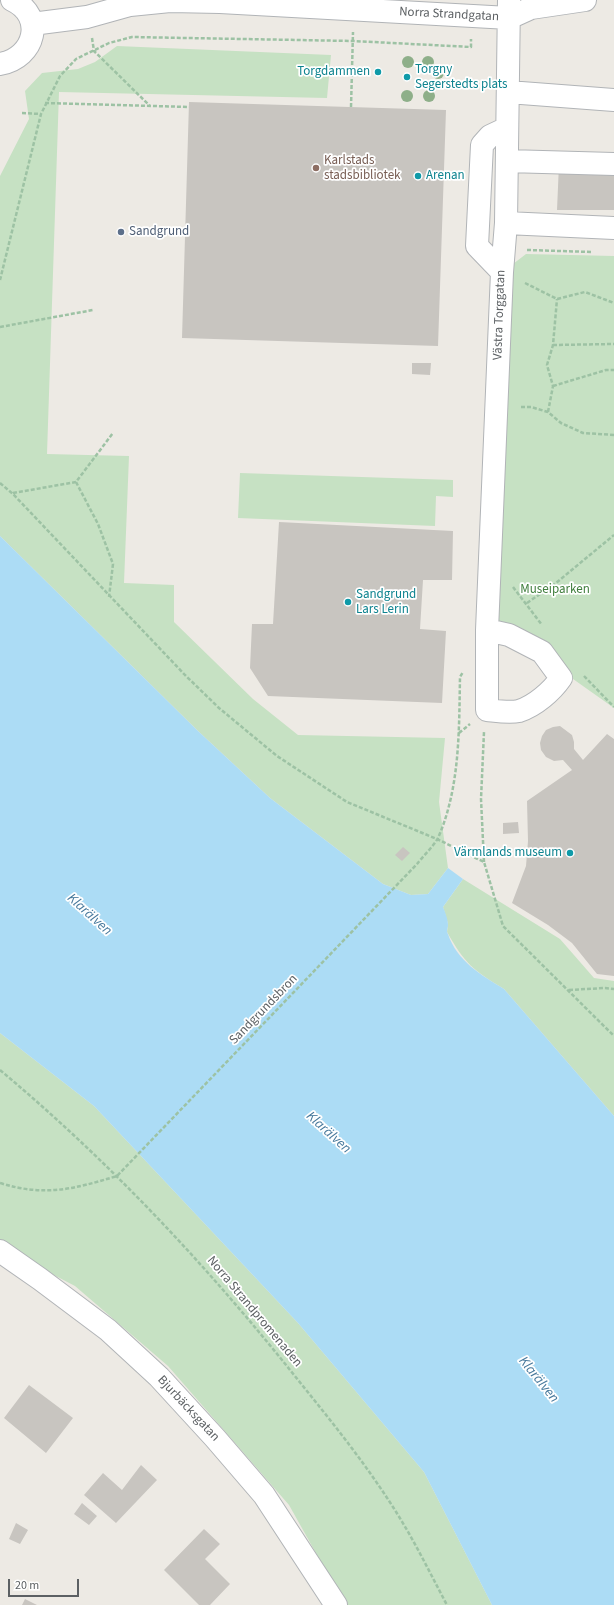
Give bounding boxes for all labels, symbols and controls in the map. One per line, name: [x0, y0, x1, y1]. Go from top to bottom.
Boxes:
street label: Norra Strandgatan: [399, 5, 499, 25]
place label: Torgny Segerstedts plats: [415, 62, 508, 93]
place label: Torgdammen: [297, 64, 370, 80]
marker: Torgdammen: [373, 67, 383, 77]
marker: Torgny Segerstedts plats: [402, 72, 412, 82]
place label: Karlstads stadsbibliotek: [324, 153, 401, 184]
marker: Karlstads stadsbibliotek: [311, 163, 321, 173]
place label: Arenan: [426, 168, 465, 184]
marker: Arenan: [413, 171, 423, 181]
place label: Sandgrund: [129, 224, 189, 240]
marker: Sandgrund: [116, 227, 126, 237]
street label: Västra Torggatan: [491, 270, 509, 360]
park label: Museiparken: [520, 582, 590, 598]
place label: Sandgrund Lars Lerin: [356, 587, 416, 618]
marker: Sandgrund Lars Lerin: [343, 597, 353, 607]
place label: Värmlands museum: [454, 845, 562, 861]
marker: Värmlands museum: [565, 848, 575, 858]
water label: Klarälven: [63, 890, 115, 940]
street label: Sandgrundsbron: [227, 972, 301, 1048]
water label: Klarälven: [302, 1108, 354, 1158]
street label: Norra Strandpromenaden: [203, 1253, 305, 1371]
water label: Klarälven: [514, 1353, 562, 1407]
street label: Bjurbäcksgatan: [154, 1373, 222, 1445]
scale bar: [10, 1571, 81, 1597]
text: 20 m: [15, 1577, 39, 1594]

